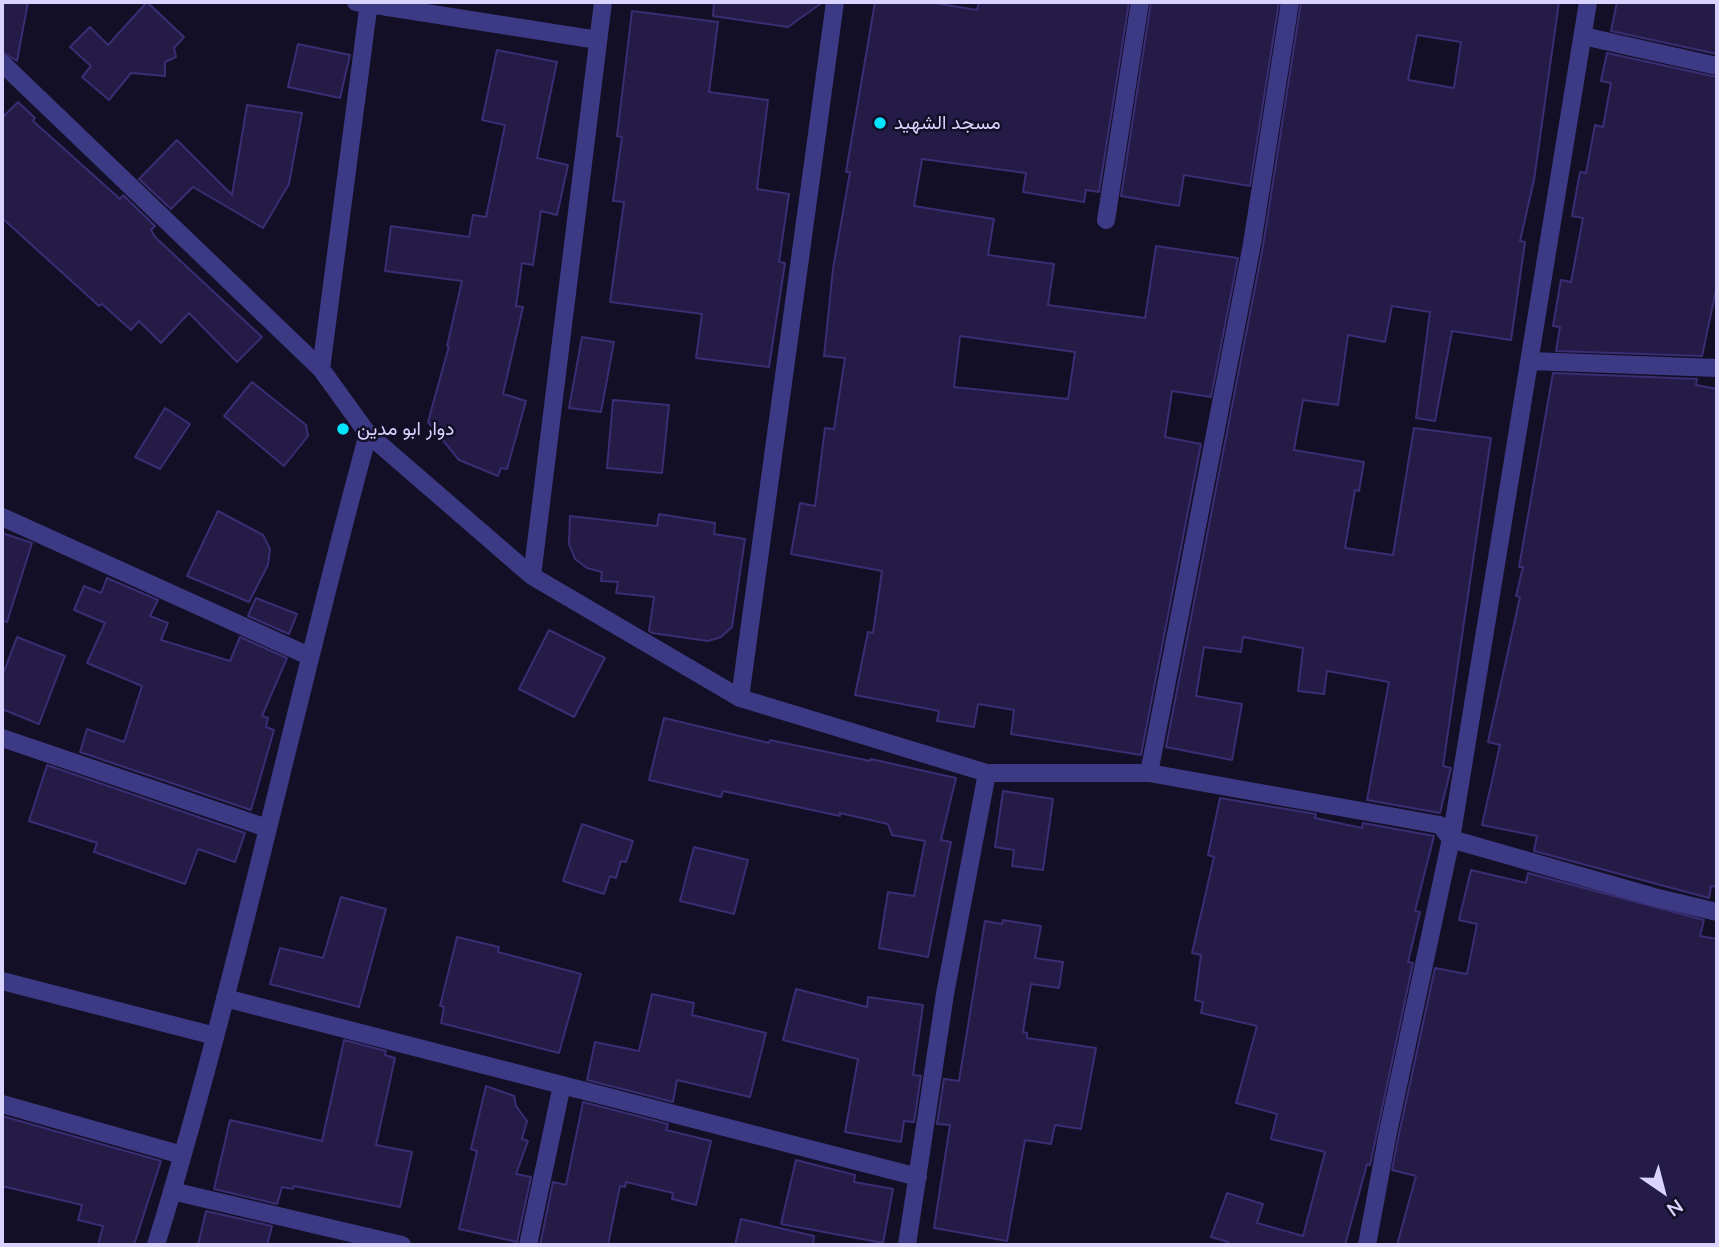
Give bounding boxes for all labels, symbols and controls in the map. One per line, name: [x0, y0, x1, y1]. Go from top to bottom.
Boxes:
place label: مسجد الشهيد: [894, 112, 1001, 134]
marker: مسجد الشهيد: [872, 115, 888, 131]
place label: دوار ابو مدين: [357, 418, 454, 440]
marker: دوار ابو مدين: [335, 421, 351, 437]
north arrow: [1628, 1156, 1698, 1226]
text: N: [1662, 1194, 1688, 1222]

